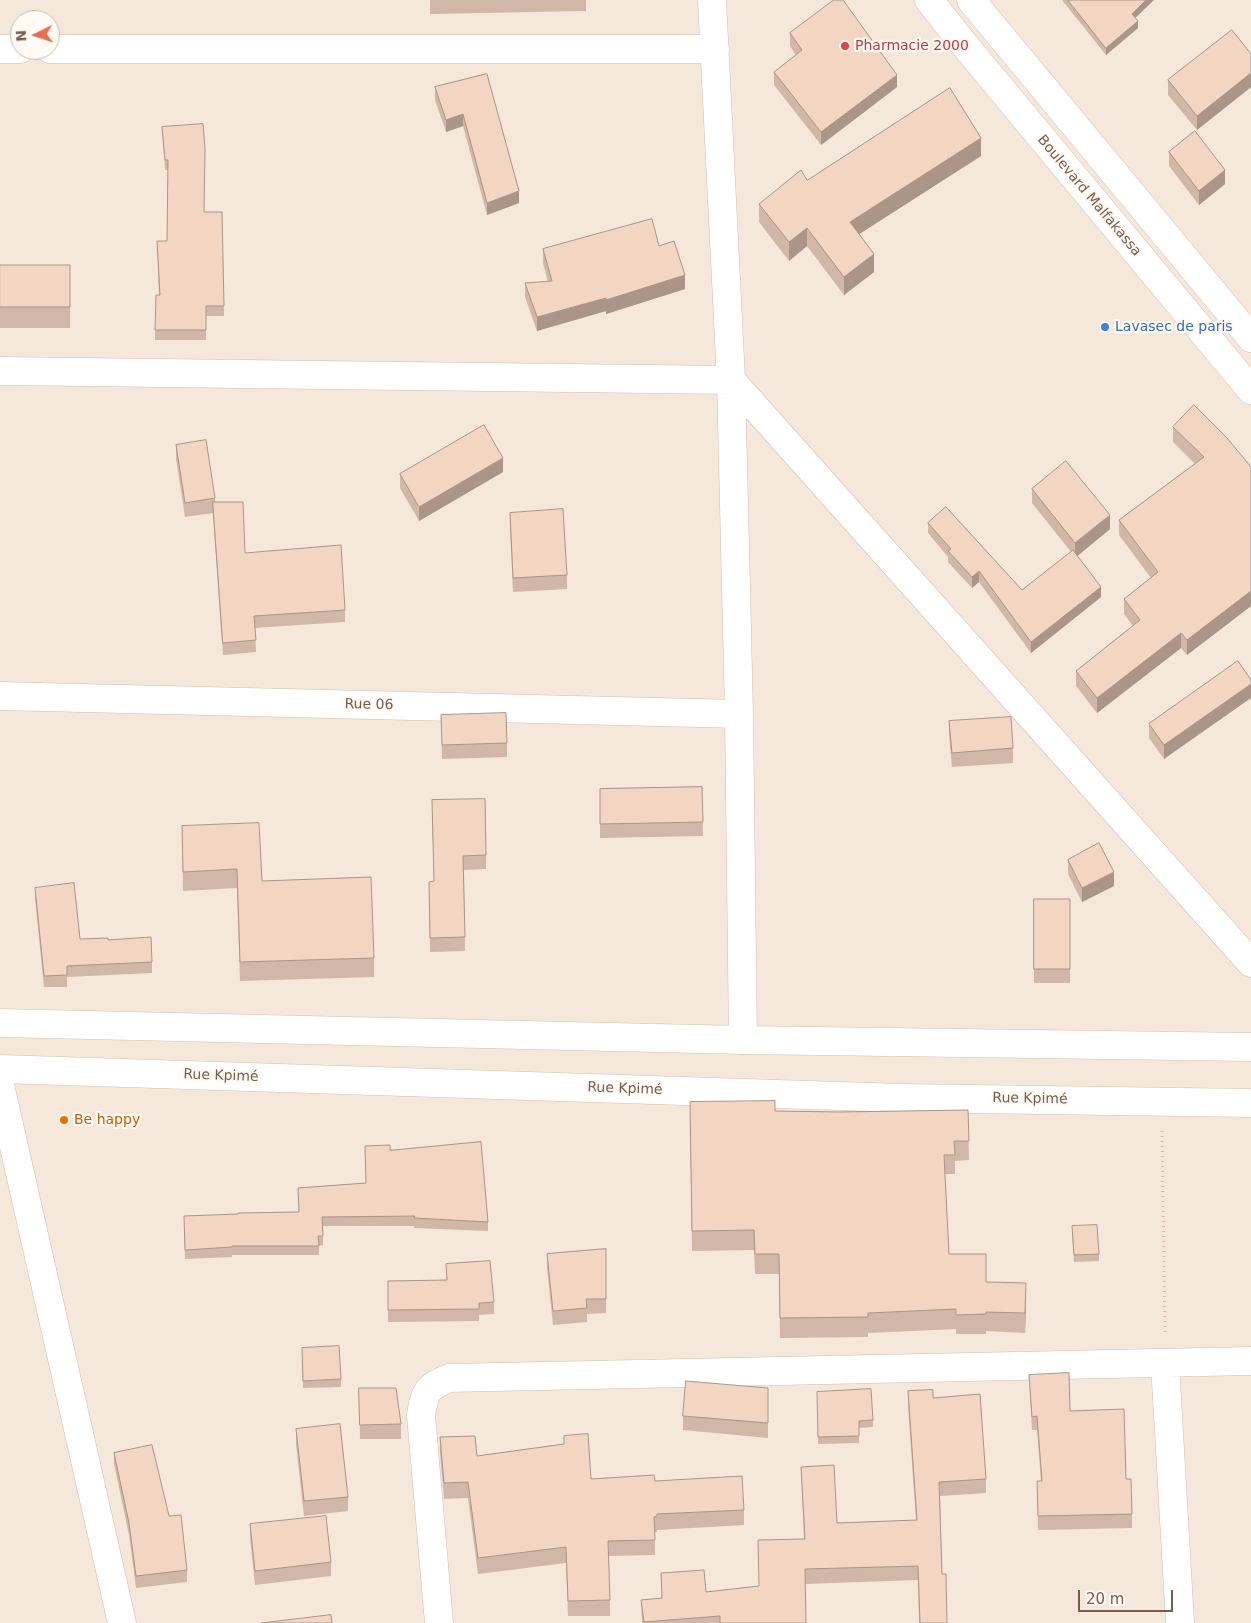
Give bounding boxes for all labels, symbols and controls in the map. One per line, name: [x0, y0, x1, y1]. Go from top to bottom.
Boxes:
north arrow: [10, 10, 60, 60]
text: N: [13, 30, 29, 42]
place label: Pharmacie 2000: [855, 38, 969, 54]
marker: Pharmacie 2000: [839, 40, 851, 52]
street label: Boulevard Malfakassa: [1033, 132, 1145, 260]
place label: Lavasec de paris: [1115, 319, 1233, 335]
marker: Lavasec de paris: [1099, 321, 1111, 333]
street label: Rue 06: [344, 696, 394, 714]
street label: Rue Kpimé: [183, 1066, 259, 1086]
street label: Rue Kpimé: [587, 1079, 663, 1099]
street label: Rue Kpimé: [992, 1090, 1068, 1108]
place label: Be happy: [74, 1112, 140, 1128]
marker: Be happy: [58, 1114, 70, 1126]
scale bar: [1081, 1580, 1176, 1612]
text: 20 m: [1086, 1590, 1124, 1608]

